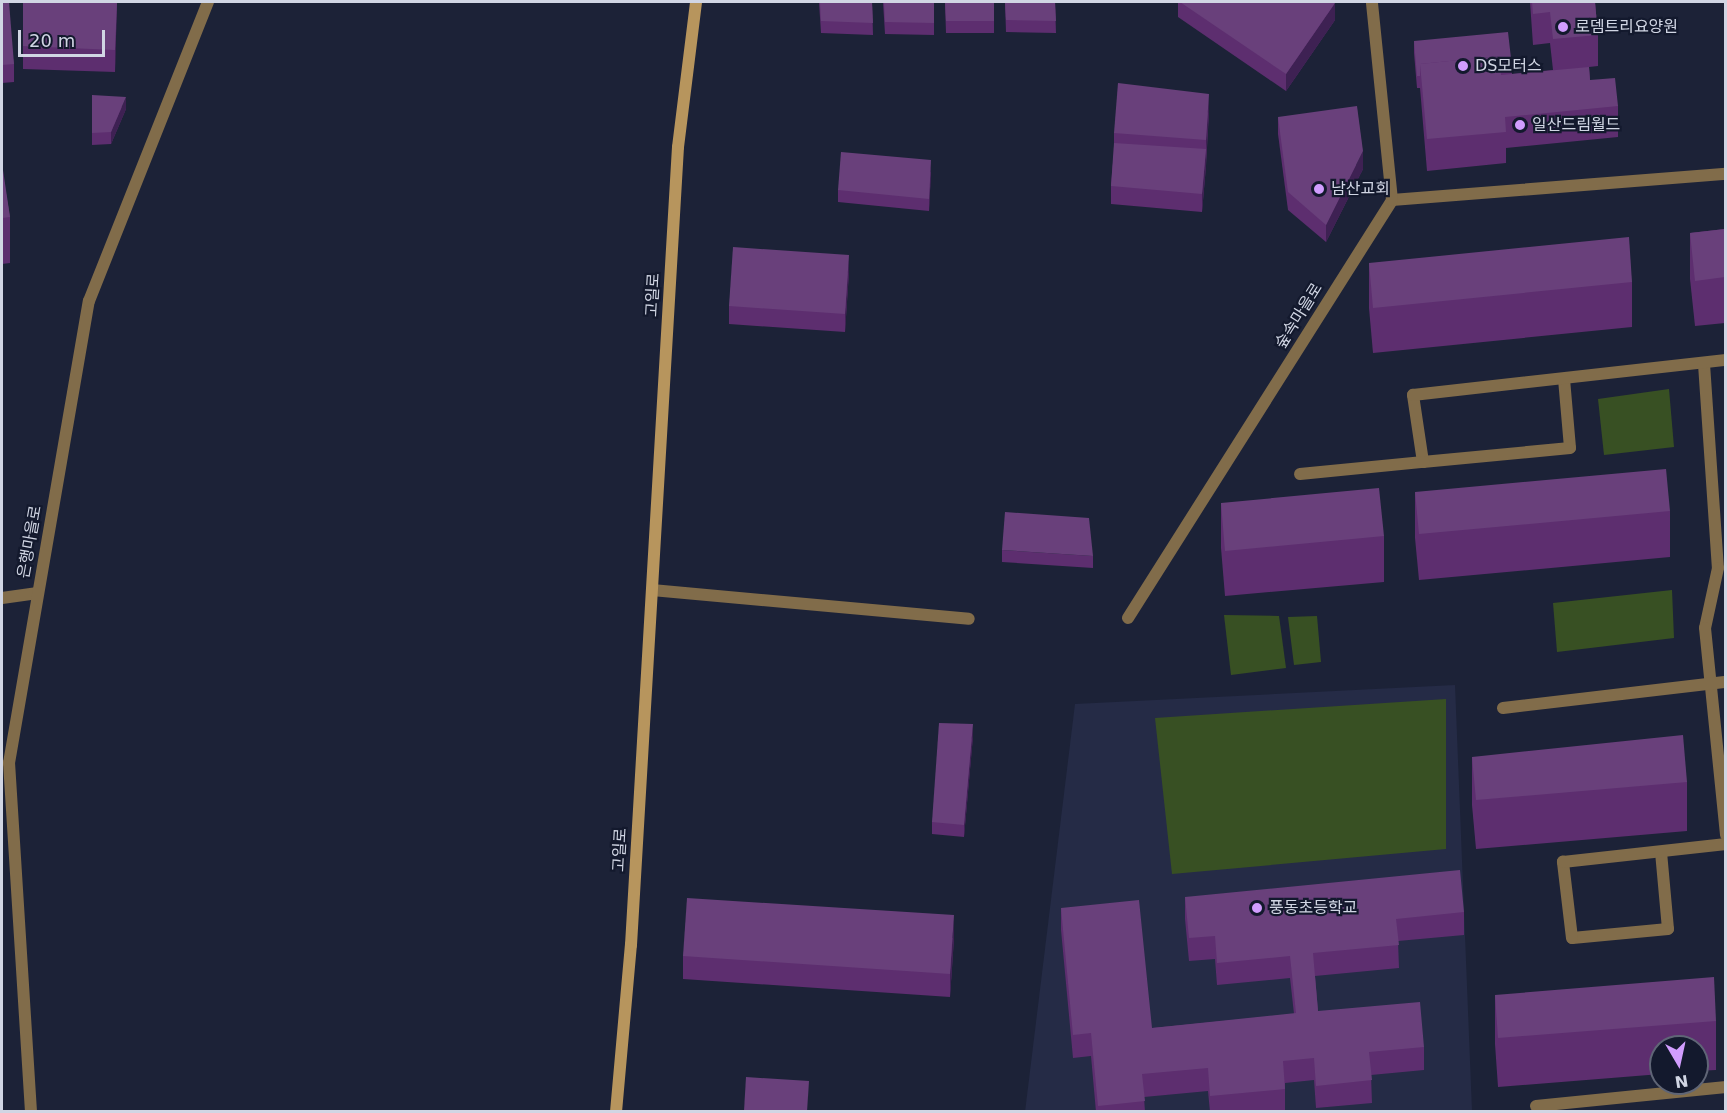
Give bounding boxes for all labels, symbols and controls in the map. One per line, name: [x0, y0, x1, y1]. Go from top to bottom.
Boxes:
place label: 로뎀트리요양원: [1575, 17, 1678, 37]
scale bar: [21, 18, 108, 56]
marker: 로뎀트리요양원: [1556, 20, 1570, 34]
text: 20 m: [29, 30, 75, 51]
place label: DS모터스: [1475, 56, 1542, 76]
marker: DS모터스: [1456, 59, 1470, 73]
place label: 일산드림월드: [1532, 115, 1620, 135]
marker: 일산드림월드: [1513, 118, 1527, 132]
place label: 남산교회: [1331, 179, 1390, 199]
marker: 남산교회: [1312, 182, 1326, 196]
street label: 고일로: [642, 272, 664, 318]
street label: 숲속마을로: [1271, 280, 1327, 352]
street label: 은행마을로: [14, 504, 46, 580]
street label: 고일로: [609, 827, 631, 873]
place label: 풍동초등학교: [1269, 898, 1357, 918]
marker: 풍동초등학교: [1250, 901, 1264, 915]
north arrow: [1649, 1035, 1709, 1095]
text: N: [1673, 1071, 1690, 1092]

